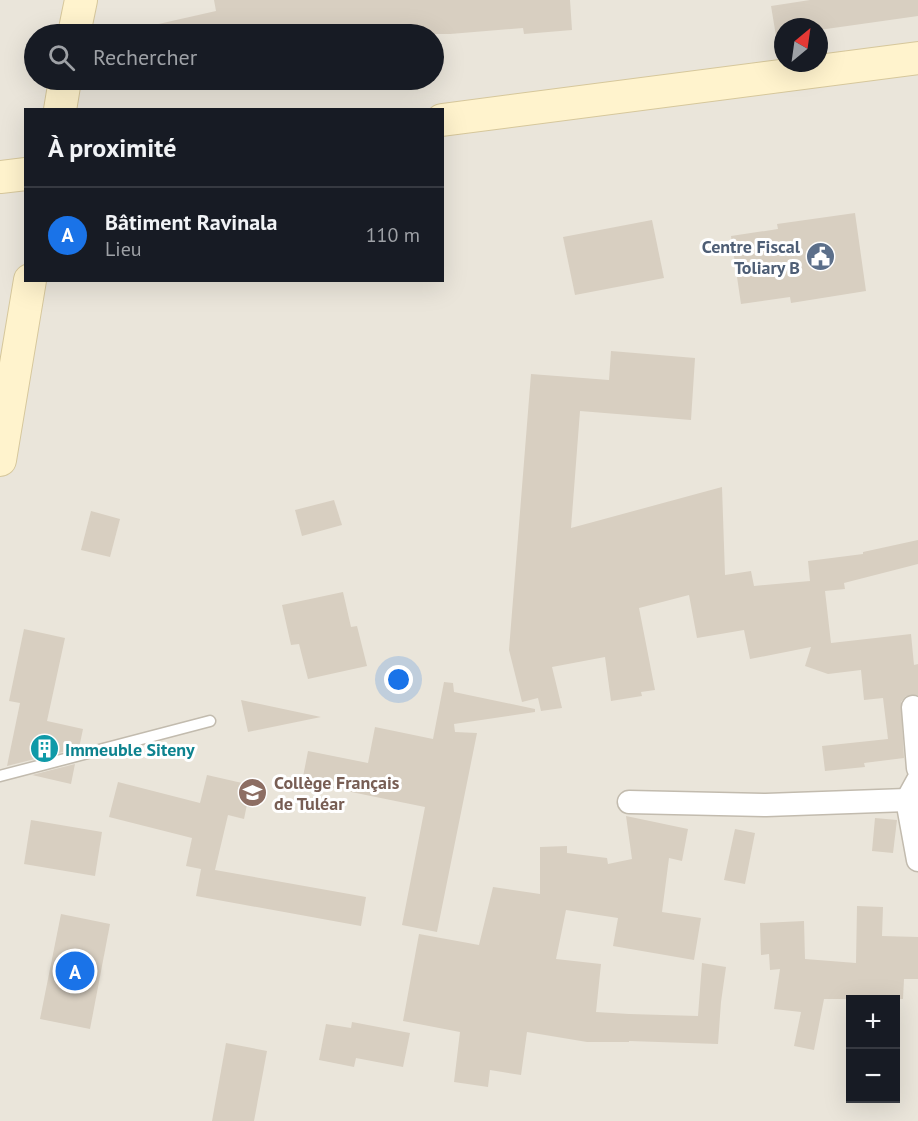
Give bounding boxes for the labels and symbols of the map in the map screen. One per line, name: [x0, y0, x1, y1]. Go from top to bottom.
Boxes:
north arrow: [774, 18, 828, 72]
place label: Centre Fiscal Toliary B: [702, 235, 801, 279]
public building icon: Centre Fiscal Toliary B: [805, 240, 837, 272]
your location: [384, 665, 413, 694]
building icon: Immeuble Siteny: [28, 733, 60, 765]
place label: Immeuble Siteny: [65, 738, 195, 761]
place label: Collège Français de Tuléar: [274, 771, 400, 815]
school or university icon: Collège Français de Tuléar: [237, 776, 269, 808]
pin: A: [56, 948, 94, 994]

